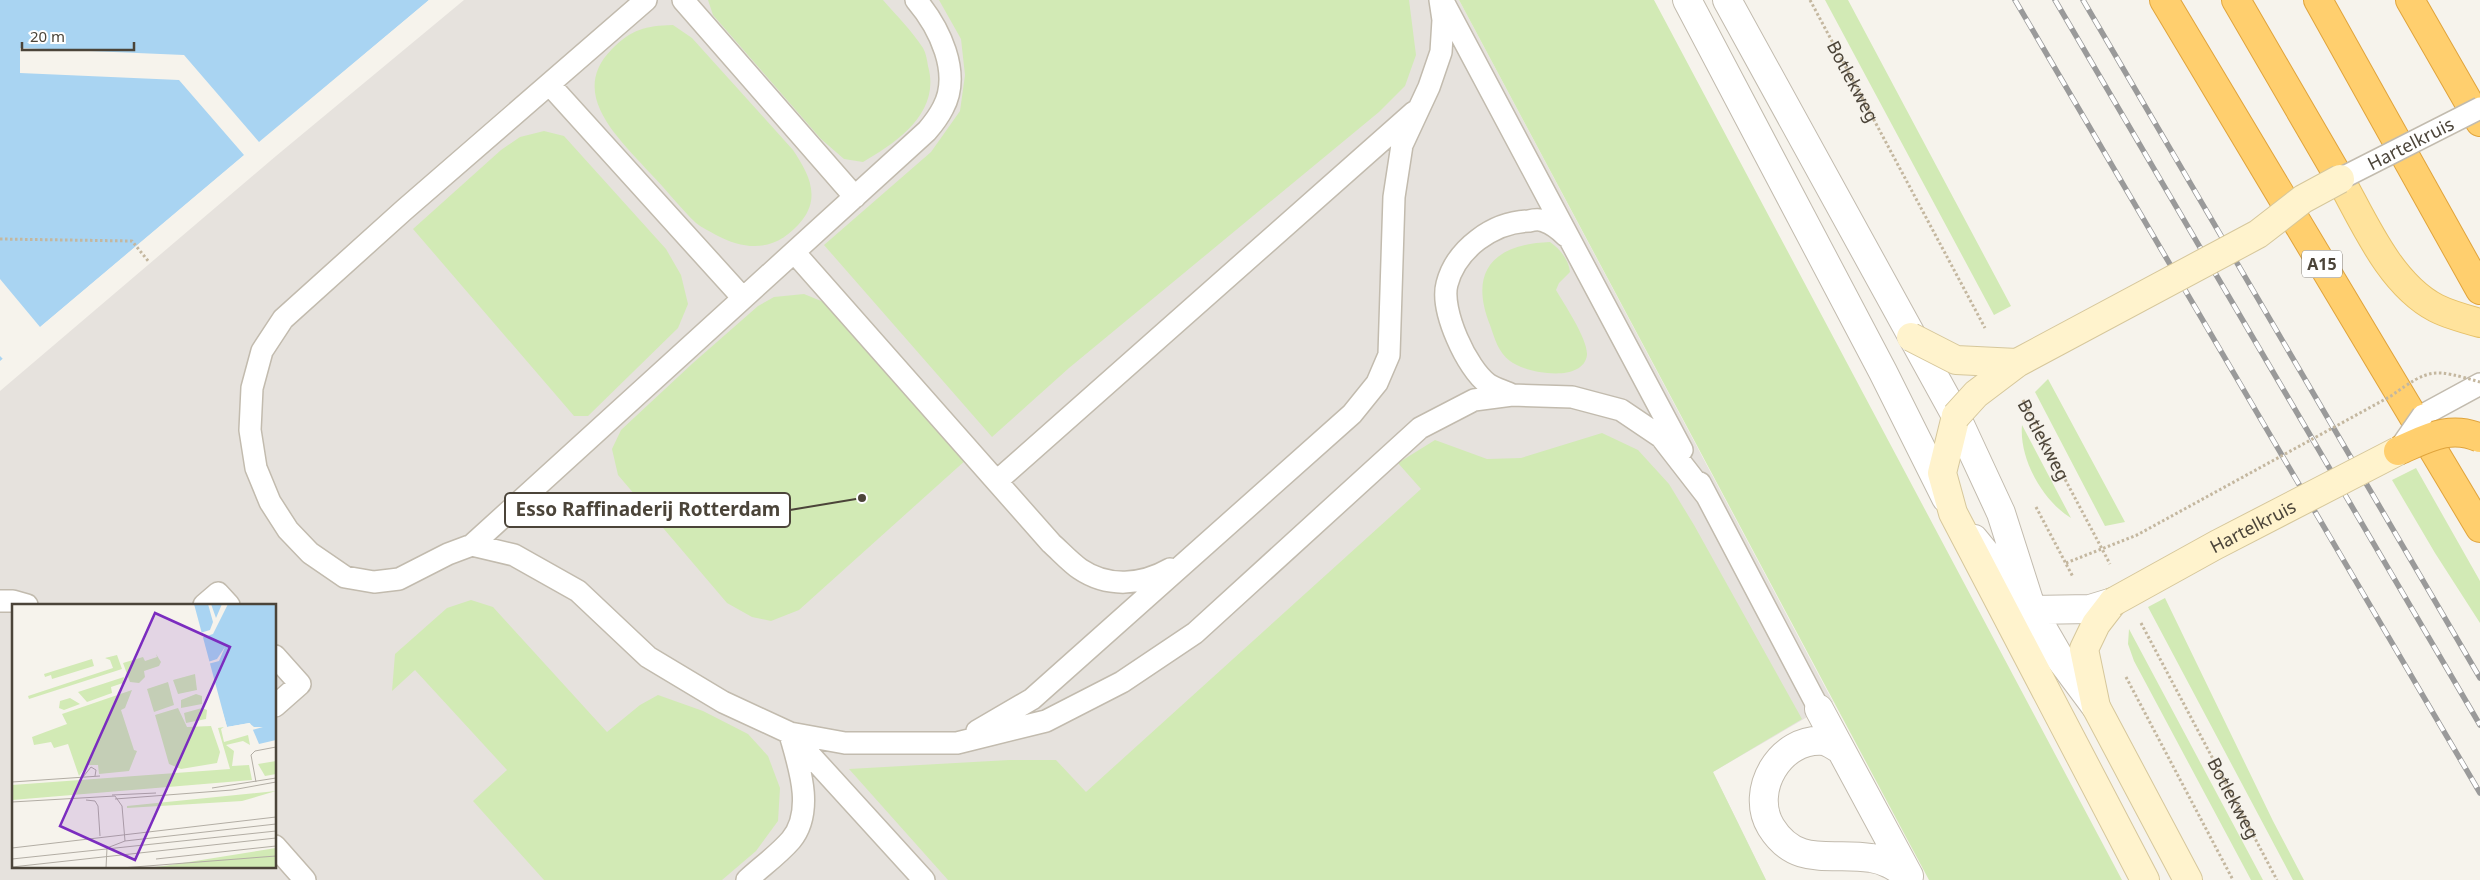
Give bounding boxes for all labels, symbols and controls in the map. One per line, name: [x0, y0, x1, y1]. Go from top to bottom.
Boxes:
scale bar: [22, 20, 135, 52]
text: 20 m: [30, 26, 65, 46]
street label: Botlekweg: [1822, 36, 1885, 126]
street label: Hartelkruis: [2363, 111, 2458, 175]
road number: A15: [2302, 250, 2342, 278]
street label: Botlekweg: [2013, 395, 2076, 485]
callout: Esso Rafﬁnaderij Rotterdam: [505, 493, 790, 527]
street label: Hartelkruis: [2206, 494, 2300, 558]
text: Esso Rafﬁnaderij Rotterdam: [516, 496, 780, 522]
inset map: [12, 604, 276, 868]
street label: Botlekweg: [2202, 753, 2265, 843]

